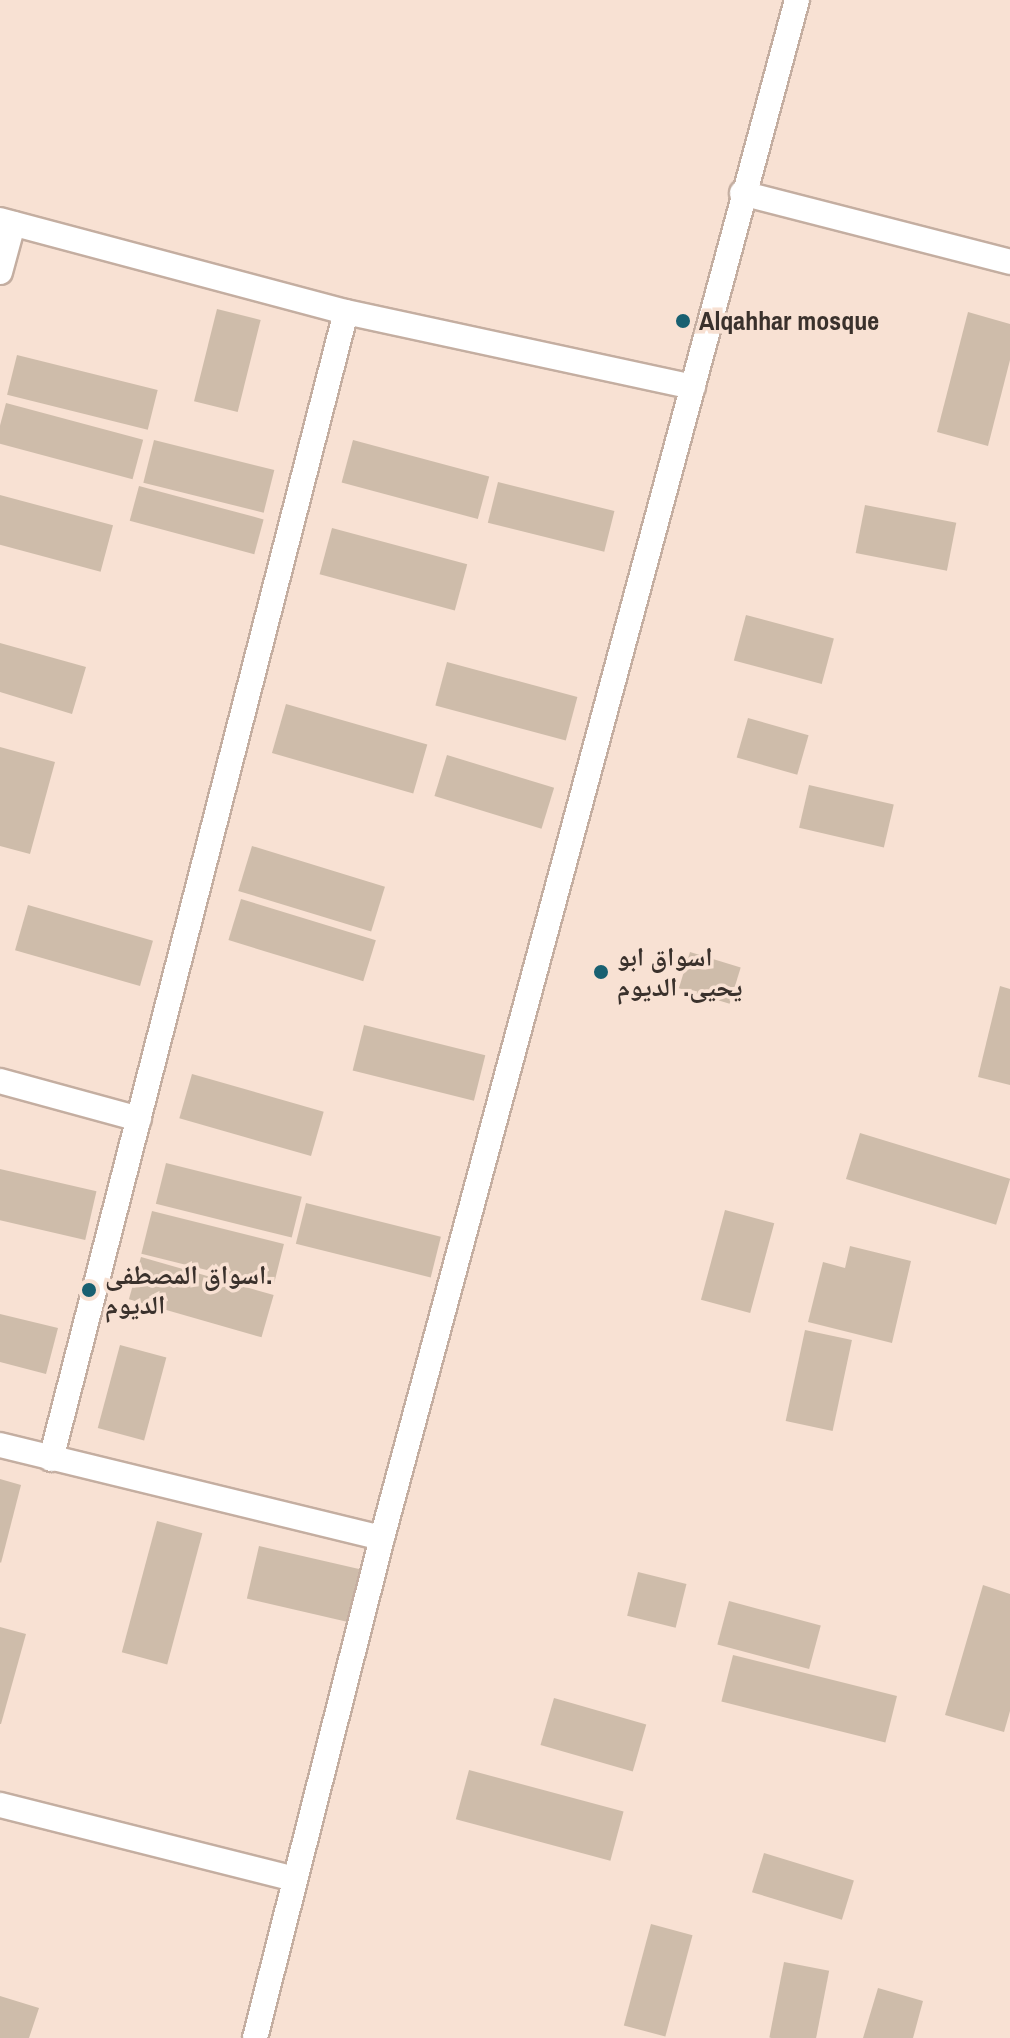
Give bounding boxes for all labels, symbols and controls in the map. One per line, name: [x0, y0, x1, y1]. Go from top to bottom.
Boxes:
place label: Alqahhar mosque: [699, 305, 879, 337]
marker: Alqahhar mosque: [674, 312, 692, 330]
place label: اسواق ابو يحيى. الديوم: [617, 941, 742, 1002]
marker: اسواق ابو يحيى. الديوم: [592, 963, 610, 981]
place label: اسواق المصطفى. الديوم: [105, 1259, 272, 1320]
marker: اسواق المصطفى. الديوم: [80, 1281, 98, 1299]

